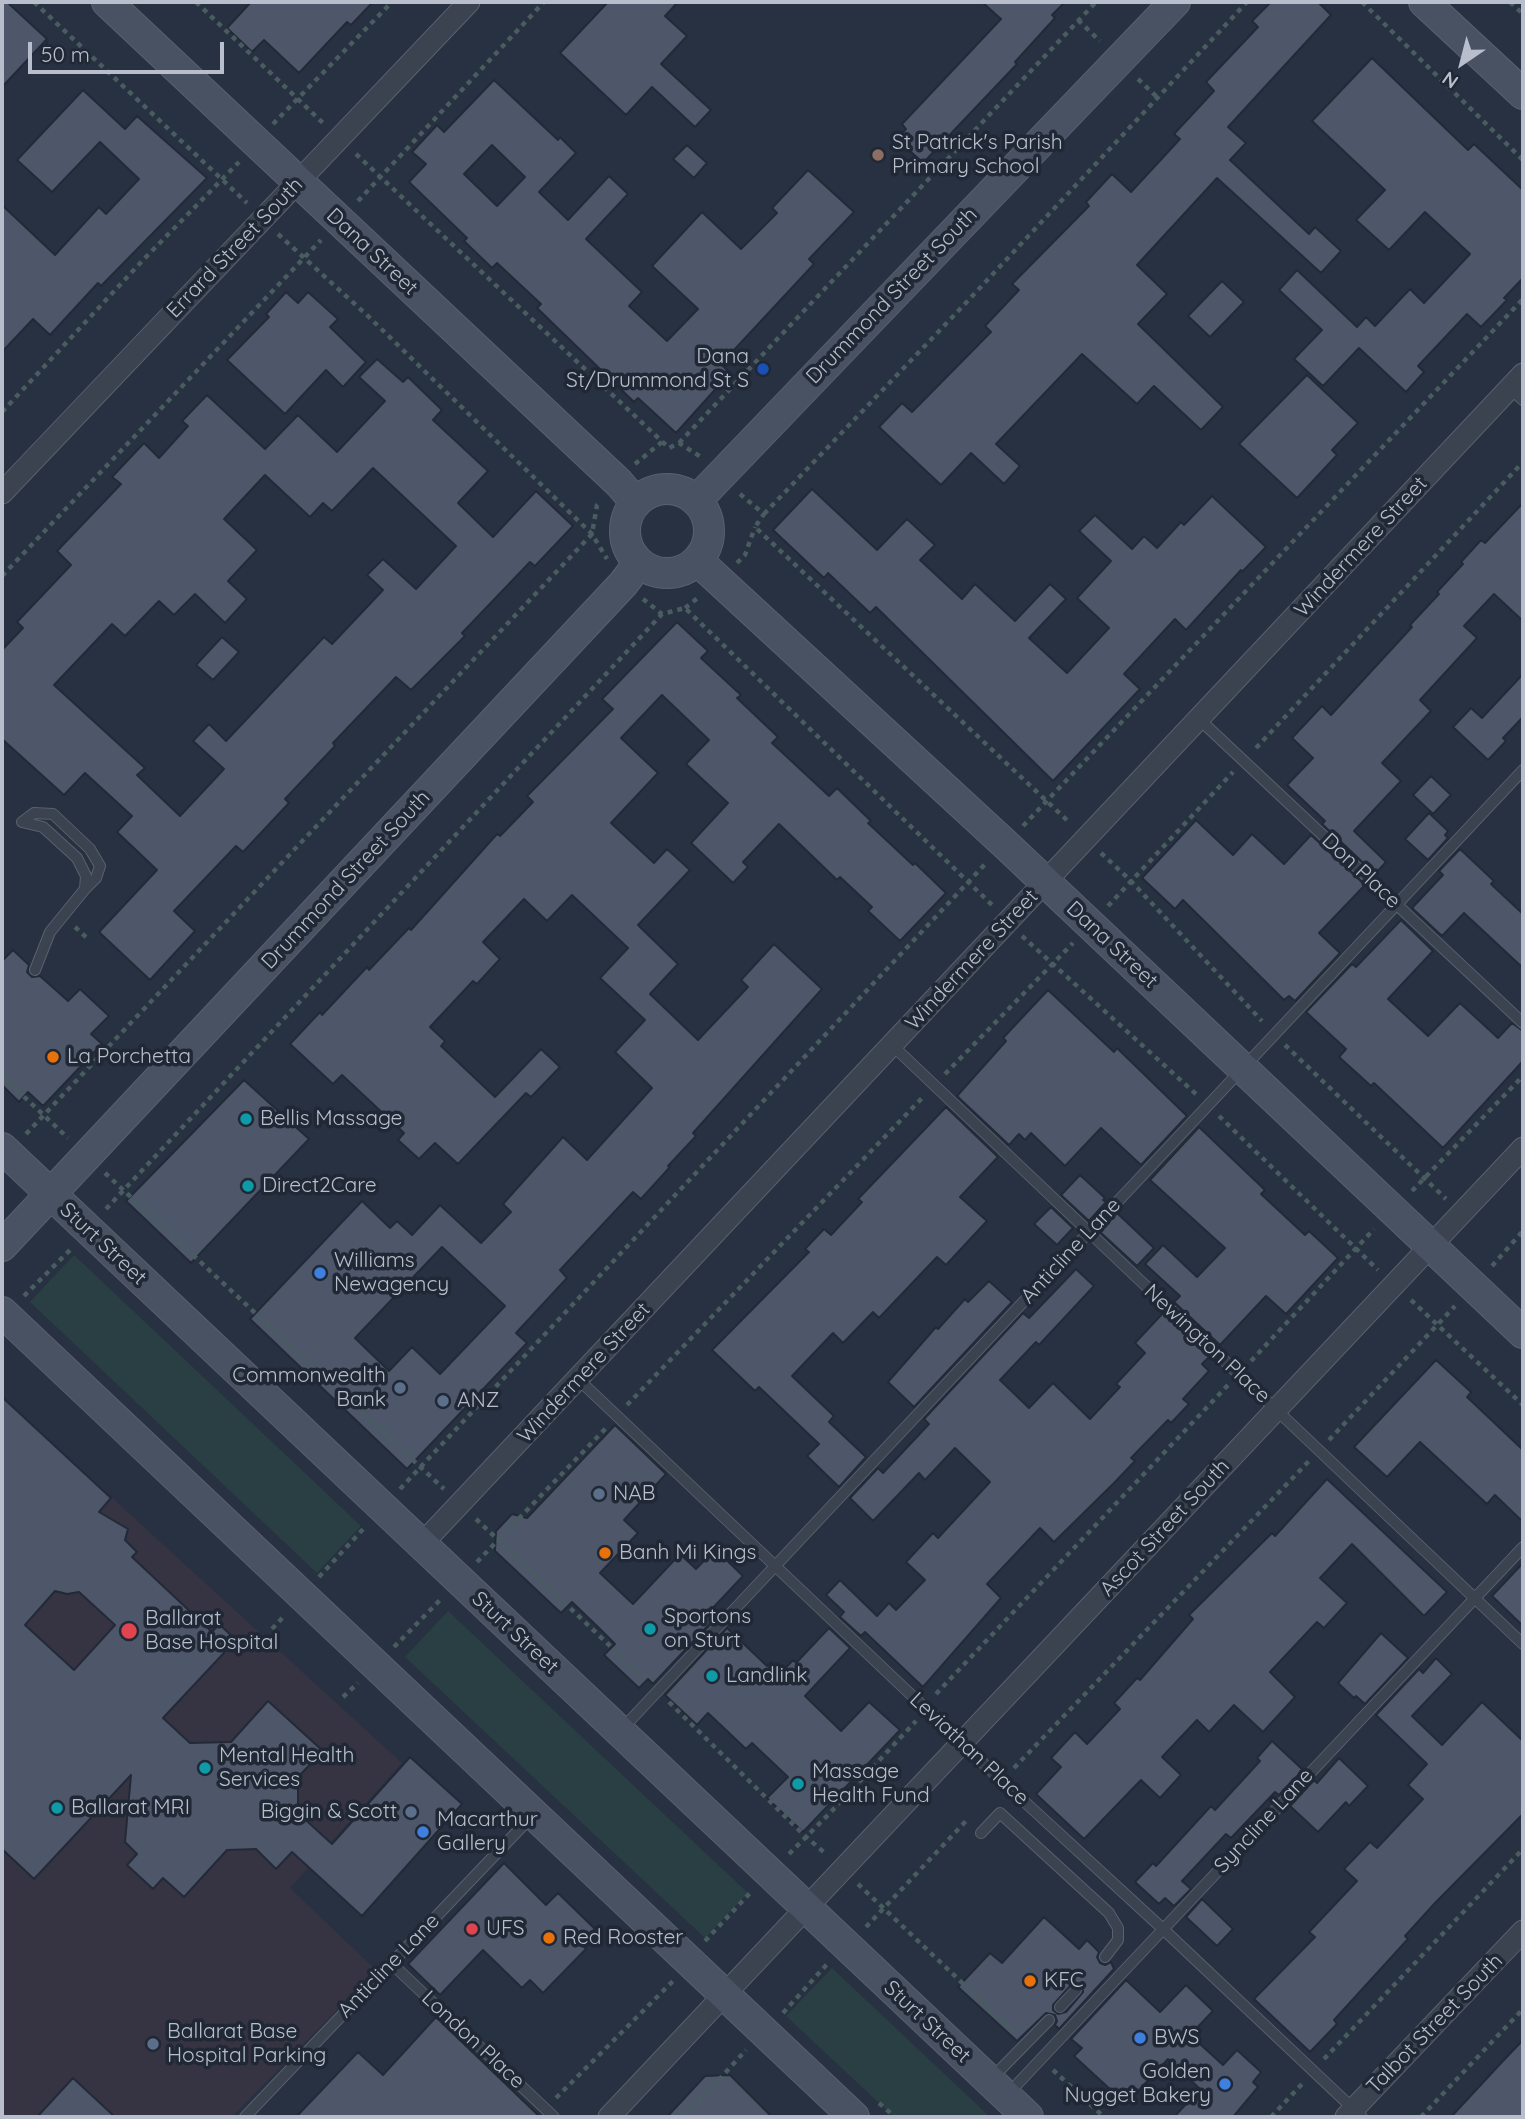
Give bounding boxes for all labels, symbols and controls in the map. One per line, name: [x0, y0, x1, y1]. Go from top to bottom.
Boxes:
scale bar: [32, 28, 228, 72]
north arrow: [1427, 28, 1497, 98]
text: 50 m: [41, 41, 90, 67]
text: N: [1437, 66, 1463, 94]
place label: St Patrick's Parish Primary School: [892, 130, 1063, 180]
marker: St Patrick's Parish Primary School: [870, 147, 886, 163]
street label: Errard Street South: [162, 173, 308, 323]
street label: Dana Street: [321, 203, 423, 301]
street label: Drummond Street South: [801, 203, 983, 389]
place label: Dana St/Drummond St S: [566, 344, 749, 394]
marker: Dana St/Drummond St S: [755, 361, 771, 377]
street label: Windermere Street: [1289, 471, 1433, 623]
street label: Drummond Street South: [257, 785, 435, 975]
street label: Don Place: [1316, 828, 1406, 914]
street label: Windermere Street: [900, 884, 1044, 1036]
street label: Dana Street: [1061, 896, 1163, 994]
place label: La Porchetta: [67, 1044, 191, 1070]
marker: La Porchetta: [45, 1049, 61, 1065]
place label: Bellis Massage: [260, 1106, 402, 1132]
marker: Bellis Massage: [238, 1111, 254, 1127]
place label: Direct2Care: [262, 1173, 377, 1199]
marker: Direct2Care: [240, 1178, 256, 1194]
street label: Anticline Lane: [1016, 1193, 1126, 1309]
street label: Sturt Street: [54, 1198, 152, 1290]
place label: Williams Newagency: [334, 1248, 449, 1298]
marker: Williams Newagency: [312, 1265, 328, 1281]
street label: Newington Place: [1139, 1279, 1275, 1409]
street label: Windermere Street: [512, 1297, 656, 1449]
place label: Commonwealth Bank: [232, 1363, 386, 1413]
marker: Commonwealth Bank: [392, 1380, 408, 1396]
place label: ANZ: [457, 1388, 499, 1414]
marker: ANZ: [435, 1393, 451, 1409]
street label: Ascot Street South: [1095, 1454, 1235, 1602]
place label: NAB: [613, 1481, 656, 1507]
marker: NAB: [591, 1486, 607, 1502]
place label: Banh Mi Kings: [619, 1540, 756, 1566]
marker: Banh Mi Kings: [597, 1545, 613, 1561]
street label: Sturt Street: [466, 1587, 564, 1679]
place label: Sportons on Sturt: [664, 1604, 751, 1654]
place label: Ballarat Base Hospital: [145, 1606, 278, 1656]
marker: Ballarat Base Hospital: [119, 1621, 139, 1641]
marker: Sportons on Sturt: [642, 1621, 658, 1637]
place label: Landlink: [726, 1663, 807, 1689]
marker: Landlink: [704, 1668, 720, 1684]
street label: Leviathan Place: [904, 1687, 1034, 1811]
place label: Mental Health Services: [219, 1743, 354, 1793]
place label: Massage Health Fund: [812, 1759, 930, 1809]
marker: Mental Health Services: [197, 1760, 213, 1776]
street label: Syncline Lane: [1209, 1764, 1319, 1878]
marker: Massage Health Fund: [790, 1776, 806, 1792]
place label: Ballarat MRI: [71, 1795, 190, 1821]
place label: Biggin & Scott: [261, 1799, 397, 1825]
marker: Ballarat MRI: [49, 1800, 65, 1816]
marker: Biggin & Scott: [403, 1804, 419, 1820]
place label: Macarthur Gallery: [437, 1807, 538, 1857]
marker: Macarthur Gallery: [415, 1824, 431, 1840]
street label: Anticline Lane: [333, 1909, 445, 2023]
place label: UFS: [486, 1916, 525, 1942]
marker: UFS: [464, 1921, 480, 1937]
place label: Red Rooster: [563, 1925, 683, 1951]
marker: Red Rooster: [541, 1930, 557, 1946]
street label: Talbot Street South: [1362, 1949, 1508, 2099]
place label: KFC: [1044, 1968, 1084, 1994]
marker: KFC: [1022, 1973, 1038, 1989]
street label: Sturt Street: [878, 1976, 976, 2068]
street label: London Place: [416, 1986, 530, 2094]
place label: Ballarat Base Hospital Parking: [167, 2019, 326, 2069]
place label: BWS: [1154, 2025, 1199, 2051]
marker: BWS: [1132, 2030, 1148, 2046]
marker: Ballarat Base Hospital Parking: [145, 2036, 161, 2052]
place label: Golden Nugget Bakery: [1064, 2059, 1211, 2109]
marker: Golden Nugget Bakery: [1217, 2076, 1233, 2092]

